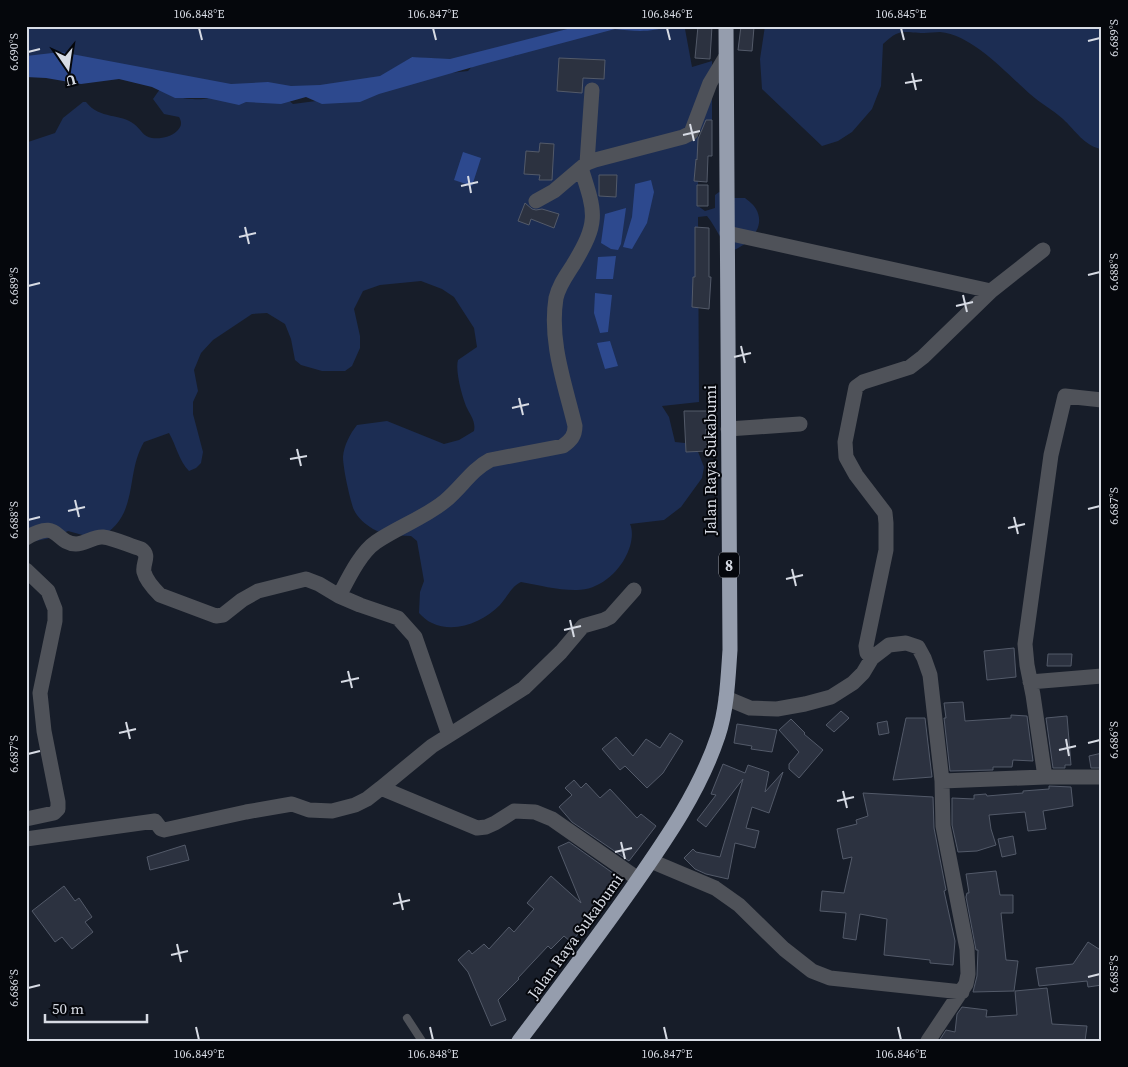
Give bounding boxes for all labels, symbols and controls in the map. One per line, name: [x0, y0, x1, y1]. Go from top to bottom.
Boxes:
text: 106.848°E: [174, 6, 224, 22]
text: 106.847°E: [408, 6, 458, 22]
text: 106.846°E: [642, 6, 692, 22]
text: 106.845°E: [876, 6, 926, 22]
text: 6.689°S: [1106, 19, 1122, 57]
text: 6.690°S: [6, 33, 22, 71]
north arrow: [42, 42, 92, 92]
text: U: [64, 70, 78, 92]
text: 6.688°S: [1106, 253, 1122, 291]
text: 6.689°S: [6, 267, 22, 305]
street label: Jalan Raya Sukabumi: [699, 385, 721, 536]
text: 6.687°S: [1106, 487, 1122, 525]
text: 6.688°S: [6, 501, 22, 539]
road number: 8: [719, 552, 739, 578]
text: 6.686°S: [1106, 721, 1122, 759]
text: 6.687°S: [6, 735, 22, 773]
street label: Jalan Raya Sukabumi: [521, 869, 628, 1004]
text: 6.685°S: [1106, 955, 1122, 993]
text: 6.686°S: [6, 969, 22, 1007]
scale bar: [45, 992, 148, 1024]
text: 50 m: [52, 998, 84, 1019]
text: 106.849°E: [174, 1046, 224, 1062]
text: 106.848°E: [408, 1046, 458, 1062]
text: 106.847°E: [642, 1046, 692, 1062]
text: 106.846°E: [876, 1046, 926, 1062]

